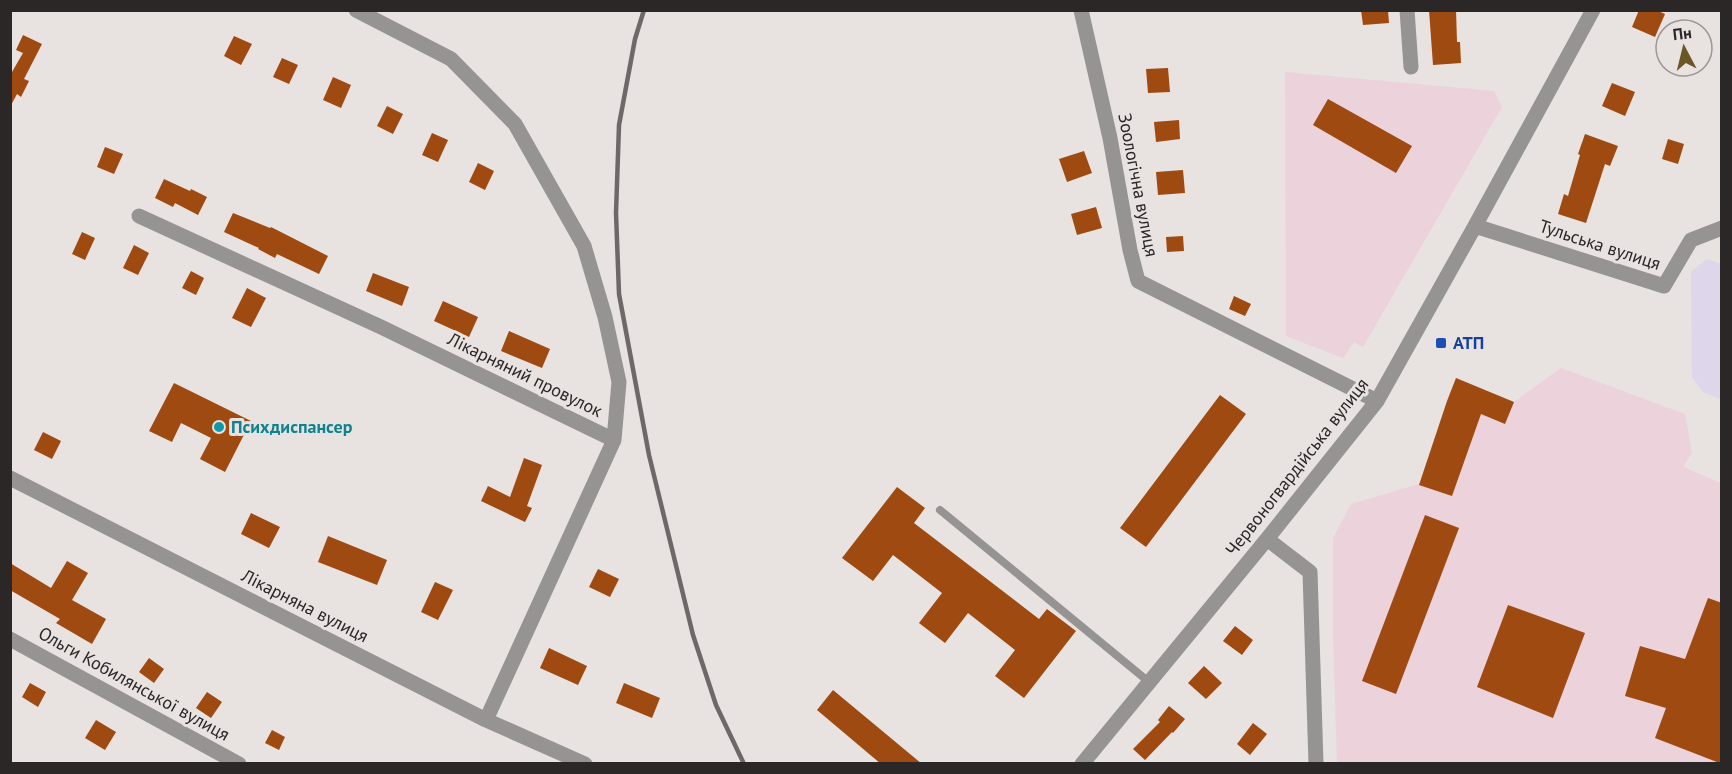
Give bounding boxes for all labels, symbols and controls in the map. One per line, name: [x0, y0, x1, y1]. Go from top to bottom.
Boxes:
north arrow: [1654, 18, 1714, 78]
text: Пн: [1672, 22, 1693, 44]
street label: Зоологічна вулиця: [1113, 111, 1164, 259]
street label: Тульська вулиця: [1537, 214, 1664, 275]
street label: Лікарняний провулок: [443, 327, 607, 422]
place label: АТП: [1453, 331, 1484, 354]
marker: АТП: [1434, 336, 1448, 350]
street label: Червоногвардійська вулиця: [1220, 373, 1373, 560]
place label: Психдиспансер: [231, 415, 353, 438]
marker: Психдиспансер: [212, 420, 226, 434]
street label: Лікарняна вулиця: [237, 563, 373, 647]
street label: Ольги Кобилянської вулиця: [34, 621, 234, 746]

